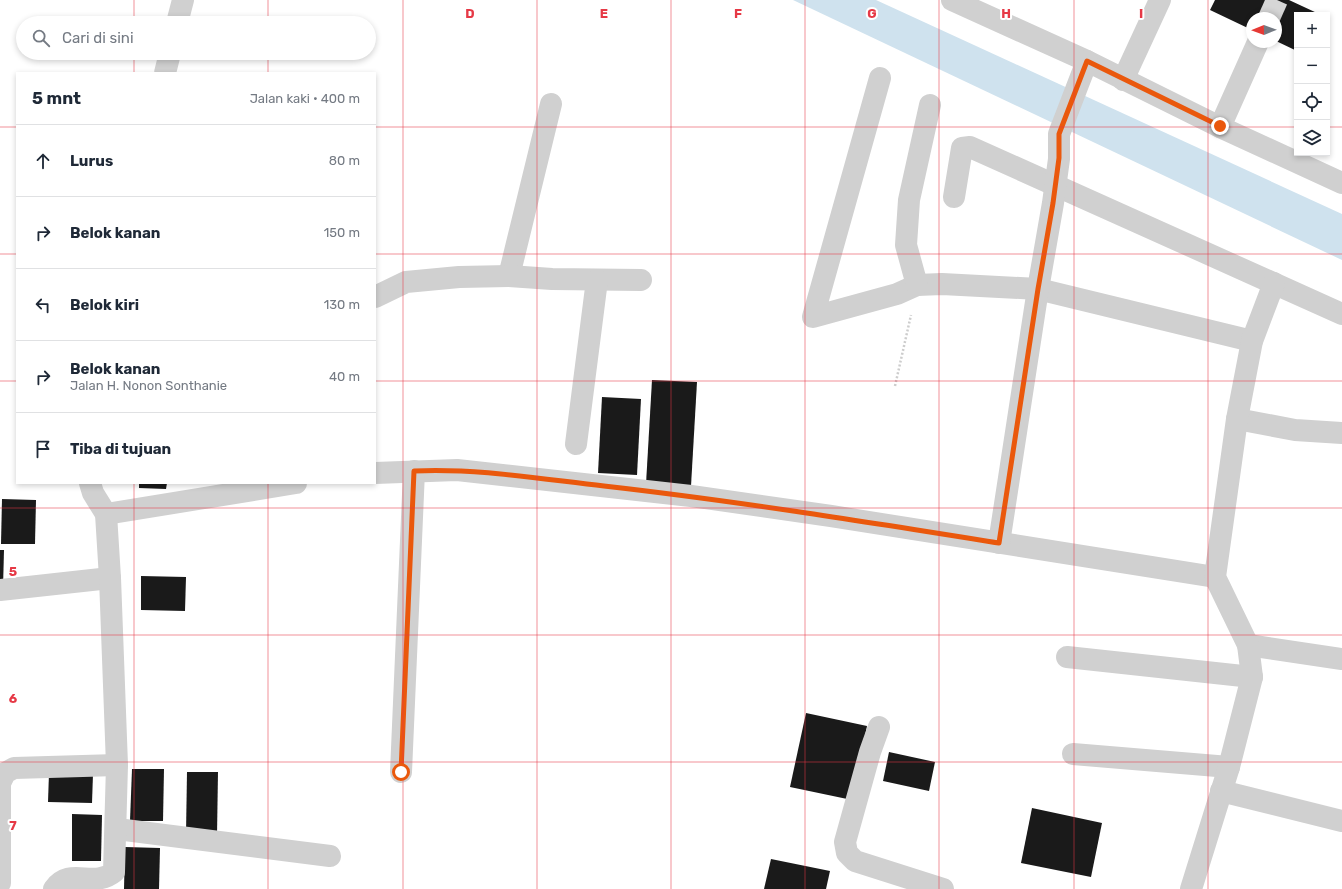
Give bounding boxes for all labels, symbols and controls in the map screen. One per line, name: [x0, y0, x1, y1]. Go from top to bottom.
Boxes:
text: D: [465, 6, 475, 21]
text: E: [600, 6, 608, 21]
text: F: [734, 6, 742, 21]
text: G: [867, 6, 877, 21]
text: H: [1001, 6, 1011, 21]
text: I: [1139, 6, 1143, 21]
north arrow: [1246, 12, 1282, 48]
map controls: [1294, 12, 1330, 156]
button: +: [1294, 12, 1330, 48]
search box: [16, 16, 376, 60]
icon: search: [30, 27, 52, 49]
text: Cari di sini: [62, 29, 134, 47]
button: −: [1294, 48, 1330, 84]
button: locate: [1294, 84, 1330, 120]
text: 5 mnt: [32, 88, 81, 108]
text: Jalan kaki · 400 m: [250, 91, 360, 106]
route end: [1211, 117, 1229, 135]
button: layers: [1294, 120, 1330, 156]
icon: ahead: [32, 150, 54, 172]
text: Lurus: [70, 152, 113, 170]
text: 80 m: [329, 153, 360, 168]
icon: right: [32, 222, 54, 244]
text: Belok kanan: [70, 224, 160, 242]
text: 150 m: [324, 225, 360, 240]
icon: left: [32, 294, 54, 316]
text: Belok kiri: [70, 296, 139, 314]
text: 130 m: [324, 297, 360, 312]
text: Belok kanan: [70, 360, 160, 378]
icon: right: [32, 366, 54, 388]
text: 40 m: [329, 369, 360, 384]
text: Jalan H. Nonon Sonthanie: [70, 378, 227, 393]
icon: arrive: [32, 438, 54, 460]
text: Tiba di tujuan: [70, 440, 171, 458]
text: 5: [9, 564, 17, 579]
text: 6: [9, 691, 18, 706]
route start: [392, 763, 410, 781]
text: 7: [9, 818, 17, 833]

